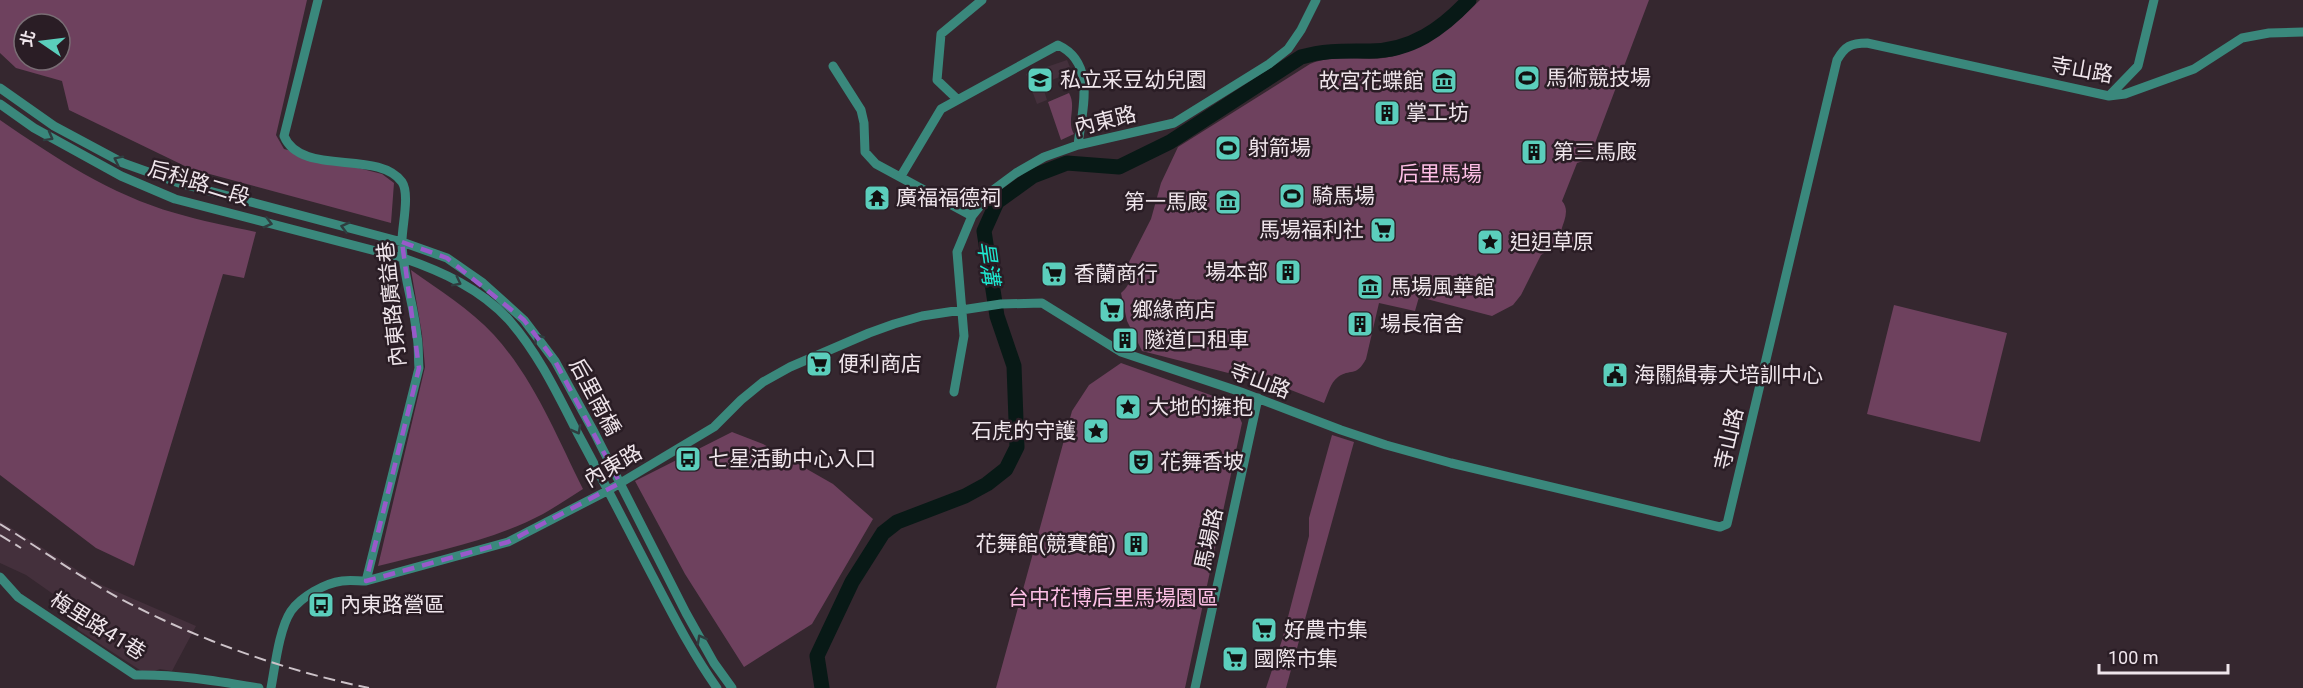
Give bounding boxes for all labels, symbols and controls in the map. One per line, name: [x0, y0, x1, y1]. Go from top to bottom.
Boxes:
north arrow: [12, 12, 72, 72]
text: 北: [17, 28, 39, 49]
street label: 寺山路: [2049, 53, 2115, 87]
sports icon: 馬術競技場: [1512, 63, 1542, 93]
school or university icon: 私立采豆幼兒園: [1025, 65, 1055, 95]
museum icon: 故宮花蝶館: [1429, 66, 1459, 96]
place label: 馬術競技場: [1546, 66, 1651, 90]
place label: 私立采豆幼兒園: [1060, 68, 1207, 92]
place label: 故宮花蝶館: [1319, 69, 1424, 93]
building icon: 掌工坊: [1372, 98, 1402, 128]
place label: 掌工坊: [1406, 101, 1469, 125]
street label: 內東路: [1072, 102, 1138, 140]
one-way arrow: [42, 130, 53, 141]
sports icon: 射箭場: [1213, 133, 1243, 163]
place label: 射箭場: [1248, 136, 1311, 160]
building icon: 第三馬廄: [1519, 137, 1549, 167]
place label: 第三馬廄: [1553, 140, 1637, 164]
one-way arrow: [114, 156, 125, 167]
street label: 后科路二段: [145, 156, 253, 210]
park label: 后里馬場: [1398, 162, 1482, 186]
sports icon: 騎馬場: [1277, 181, 1307, 211]
temple icon: 廣福福德祠: [862, 183, 892, 213]
place label: 騎馬場: [1312, 184, 1375, 208]
place label: 廣福福德祠: [896, 186, 1001, 210]
museum icon: 第一馬廄: [1213, 187, 1243, 217]
place label: 第一馬廄: [1124, 190, 1208, 214]
supermarket icon: 馬場福利社: [1368, 215, 1398, 245]
one-way arrow: [262, 216, 273, 228]
place label: 馬場福利社: [1259, 218, 1364, 242]
one-way arrow: [341, 222, 351, 234]
place icon: 𨑨迌草原: [1475, 227, 1505, 257]
place label: 𨑨迌草原: [1510, 230, 1594, 254]
street label: 內東路廣益巷: [373, 240, 411, 368]
water label: 旱溝: [973, 240, 1004, 290]
building icon: 場本部: [1273, 257, 1303, 287]
supermarket icon: 香蘭商行: [1039, 259, 1069, 289]
place label: 場本部: [1205, 260, 1268, 284]
place label: 香蘭商行: [1074, 262, 1158, 286]
museum icon: 馬場風華館: [1355, 272, 1385, 302]
one-way arrow: [450, 274, 461, 286]
place label: 馬場風華館: [1390, 275, 1495, 299]
supermarket icon: 鄉緣商店: [1097, 295, 1127, 325]
place label: 鄉緣商店: [1132, 298, 1216, 322]
building icon: 場長宿舍: [1345, 309, 1375, 339]
place label: 場長宿舍: [1380, 312, 1464, 336]
building icon: 隧道口租車: [1110, 325, 1140, 355]
place label: 隧道口租車: [1144, 328, 1249, 352]
one-way arrow: [535, 334, 546, 345]
supermarket icon: 便利商店: [804, 349, 834, 379]
place label: 便利商店: [838, 352, 922, 376]
street label: 后里南橋: [565, 354, 625, 440]
street label: 寺山路: [1226, 359, 1294, 403]
public building icon: 海關緝毒犬培訓中心: [1600, 360, 1630, 390]
place label: 海關緝毒犬培訓中心: [1634, 363, 1823, 387]
place icon: 大地的擁抱: [1113, 392, 1143, 422]
place label: 大地的擁抱: [1148, 395, 1253, 419]
street label: 寺山路: [1710, 406, 1748, 472]
place icon: 石虎的守護: [1081, 416, 1111, 446]
place label: 石虎的守護: [971, 419, 1076, 443]
one-way arrow: [570, 424, 581, 435]
street label: 內東路: [580, 440, 646, 492]
bus stop icon: 七星活動中心入口: [673, 444, 703, 474]
place label: 七星活動中心入口: [708, 447, 876, 471]
theatre icon: 花舞香坡: [1126, 447, 1156, 477]
place label: 花舞香坡: [1160, 450, 1244, 474]
street label: 馬場路: [1191, 506, 1227, 572]
building icon: 花舞館(競賽館): [1121, 529, 1151, 559]
place label: 花舞館(競賽館): [976, 532, 1116, 556]
park label: 台中花博后里馬場園區: [1008, 586, 1218, 610]
street label: 梅里路41巷: [46, 587, 150, 665]
bus stop icon: 內東路營區: [306, 590, 336, 620]
place label: 內東路營區: [340, 593, 445, 617]
supermarket icon: 好農市集: [1249, 615, 1279, 645]
place label: 好農市集: [1284, 618, 1368, 642]
one-way arrow: [696, 635, 708, 645]
scale bar: [2099, 637, 2228, 675]
supermarket icon: 國際市集: [1220, 644, 1250, 674]
place label: 國際市集: [1254, 647, 1338, 671]
text: 100 m: [2108, 647, 2159, 668]

